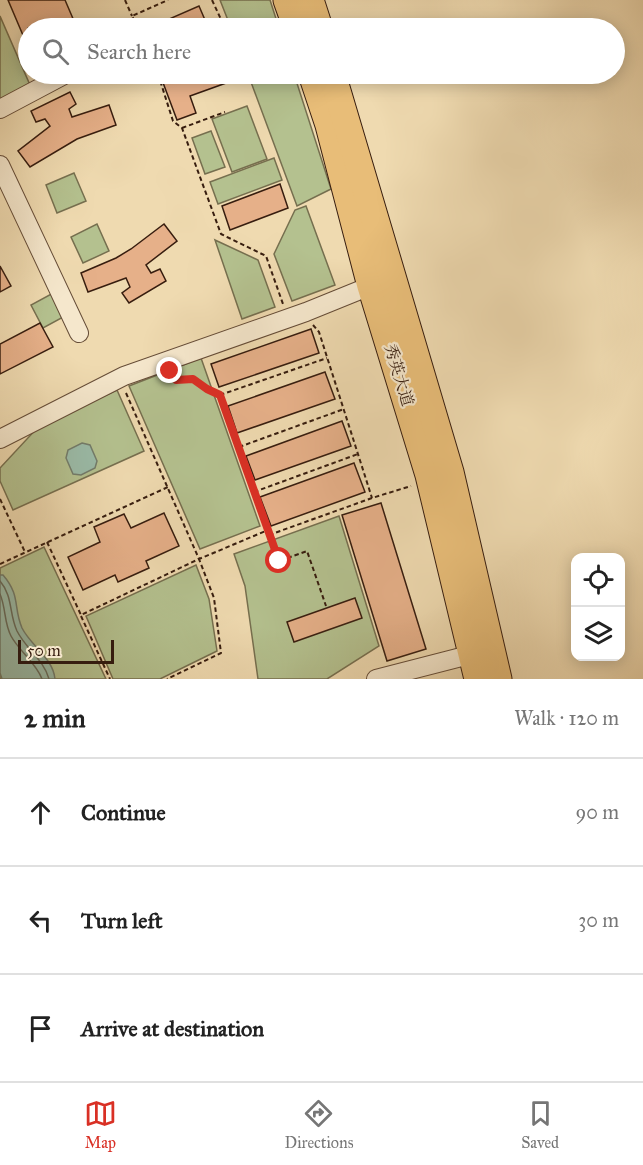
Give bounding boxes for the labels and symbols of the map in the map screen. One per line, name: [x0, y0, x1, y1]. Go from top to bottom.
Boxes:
street label: 秀英大道: [381, 342, 417, 408]
route end: [156, 357, 182, 383]
route start: [265, 547, 291, 573]
scale bar: [18, 637, 114, 664]

